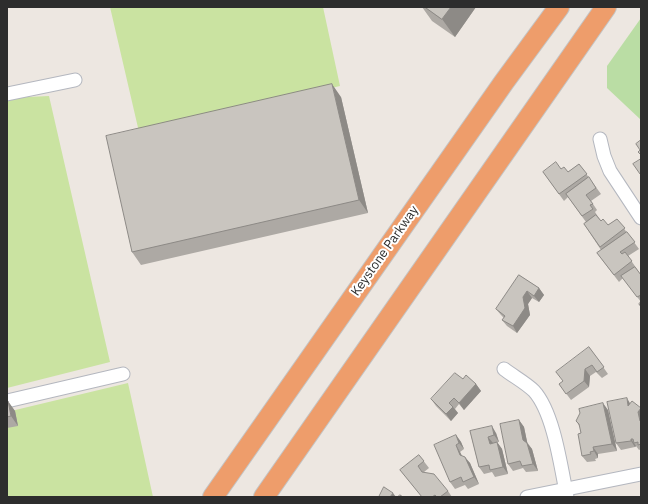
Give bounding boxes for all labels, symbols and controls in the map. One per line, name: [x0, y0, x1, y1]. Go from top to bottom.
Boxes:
street label: Keystone Parkway: [348, 203, 422, 299]

